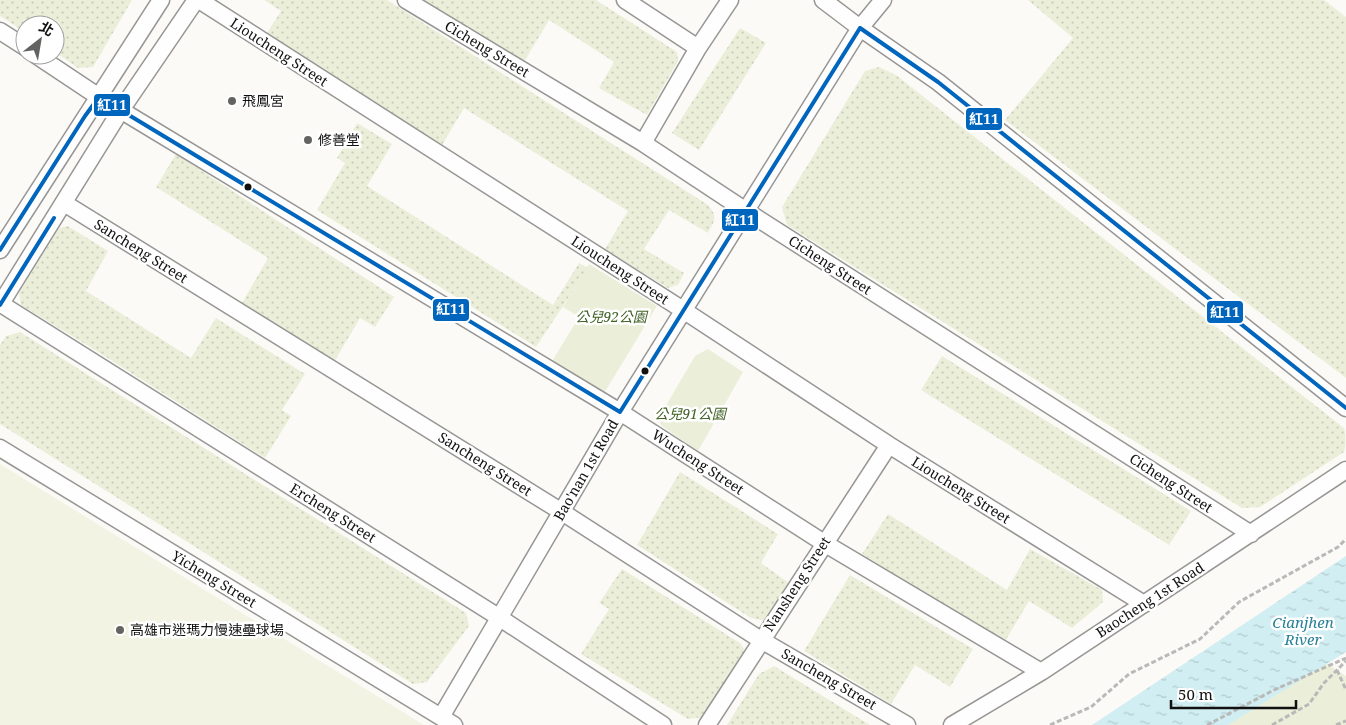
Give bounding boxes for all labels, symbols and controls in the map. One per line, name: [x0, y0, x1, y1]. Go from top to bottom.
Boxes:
street label: Lioucheng Street: [227, 13, 332, 90]
north arrow: [15, 15, 65, 65]
street label: Cicheng Street: [441, 16, 533, 81]
text: 北: [36, 17, 58, 40]
place label: 飛鳳宮: [242, 91, 284, 110]
line badge: 紅11: [93, 93, 131, 117]
text: 紅11: [97, 95, 127, 114]
marker: 飛鳳宮: [226, 95, 238, 107]
line badge: 紅11: [965, 107, 1003, 131]
text: 紅11: [969, 109, 999, 128]
place label: 修善堂: [318, 130, 360, 149]
marker: 修善堂: [302, 134, 314, 146]
unlabelled marker: [243, 182, 253, 192]
line badge: 紅11: [721, 208, 759, 232]
text: 紅11: [725, 210, 755, 229]
street label: Sancheng Street: [91, 214, 192, 287]
street label: Lioucheng Street: [568, 231, 673, 308]
street label: Cicheng Street: [785, 231, 876, 299]
line badge: 紅11: [432, 298, 470, 322]
text: 紅11: [436, 299, 466, 318]
line badge: 紅11: [1206, 300, 1244, 324]
text: 紅11: [1210, 302, 1240, 321]
park label: 公兒92公園: [575, 307, 649, 326]
unlabelled marker: [640, 366, 650, 376]
park label: 公兒91公園: [654, 404, 728, 423]
street label: Bao'nan 1st Road: [549, 415, 623, 524]
street label: Wucheng Street: [649, 425, 748, 498]
street label: Sancheng Street: [435, 427, 536, 500]
street label: Cicheng Street: [1126, 449, 1217, 517]
street label: Lioucheng Street: [908, 452, 1014, 528]
street label: Ercheng Street: [287, 479, 380, 547]
street label: Nansheng Street: [759, 533, 834, 635]
street label: Yicheng Street: [167, 545, 260, 611]
street label: Baocheng 1st Road: [1092, 557, 1208, 642]
water label: Cianjhen River: [1272, 612, 1334, 649]
place label: 高雄市迷瑪力慢速壘球場: [130, 620, 284, 639]
marker: 高雄市迷瑪力慢速壘球場: [114, 624, 126, 636]
street label: Sancheng Street: [778, 644, 880, 714]
scale bar: [1171, 678, 1296, 710]
text: 50 m: [1178, 684, 1213, 704]

